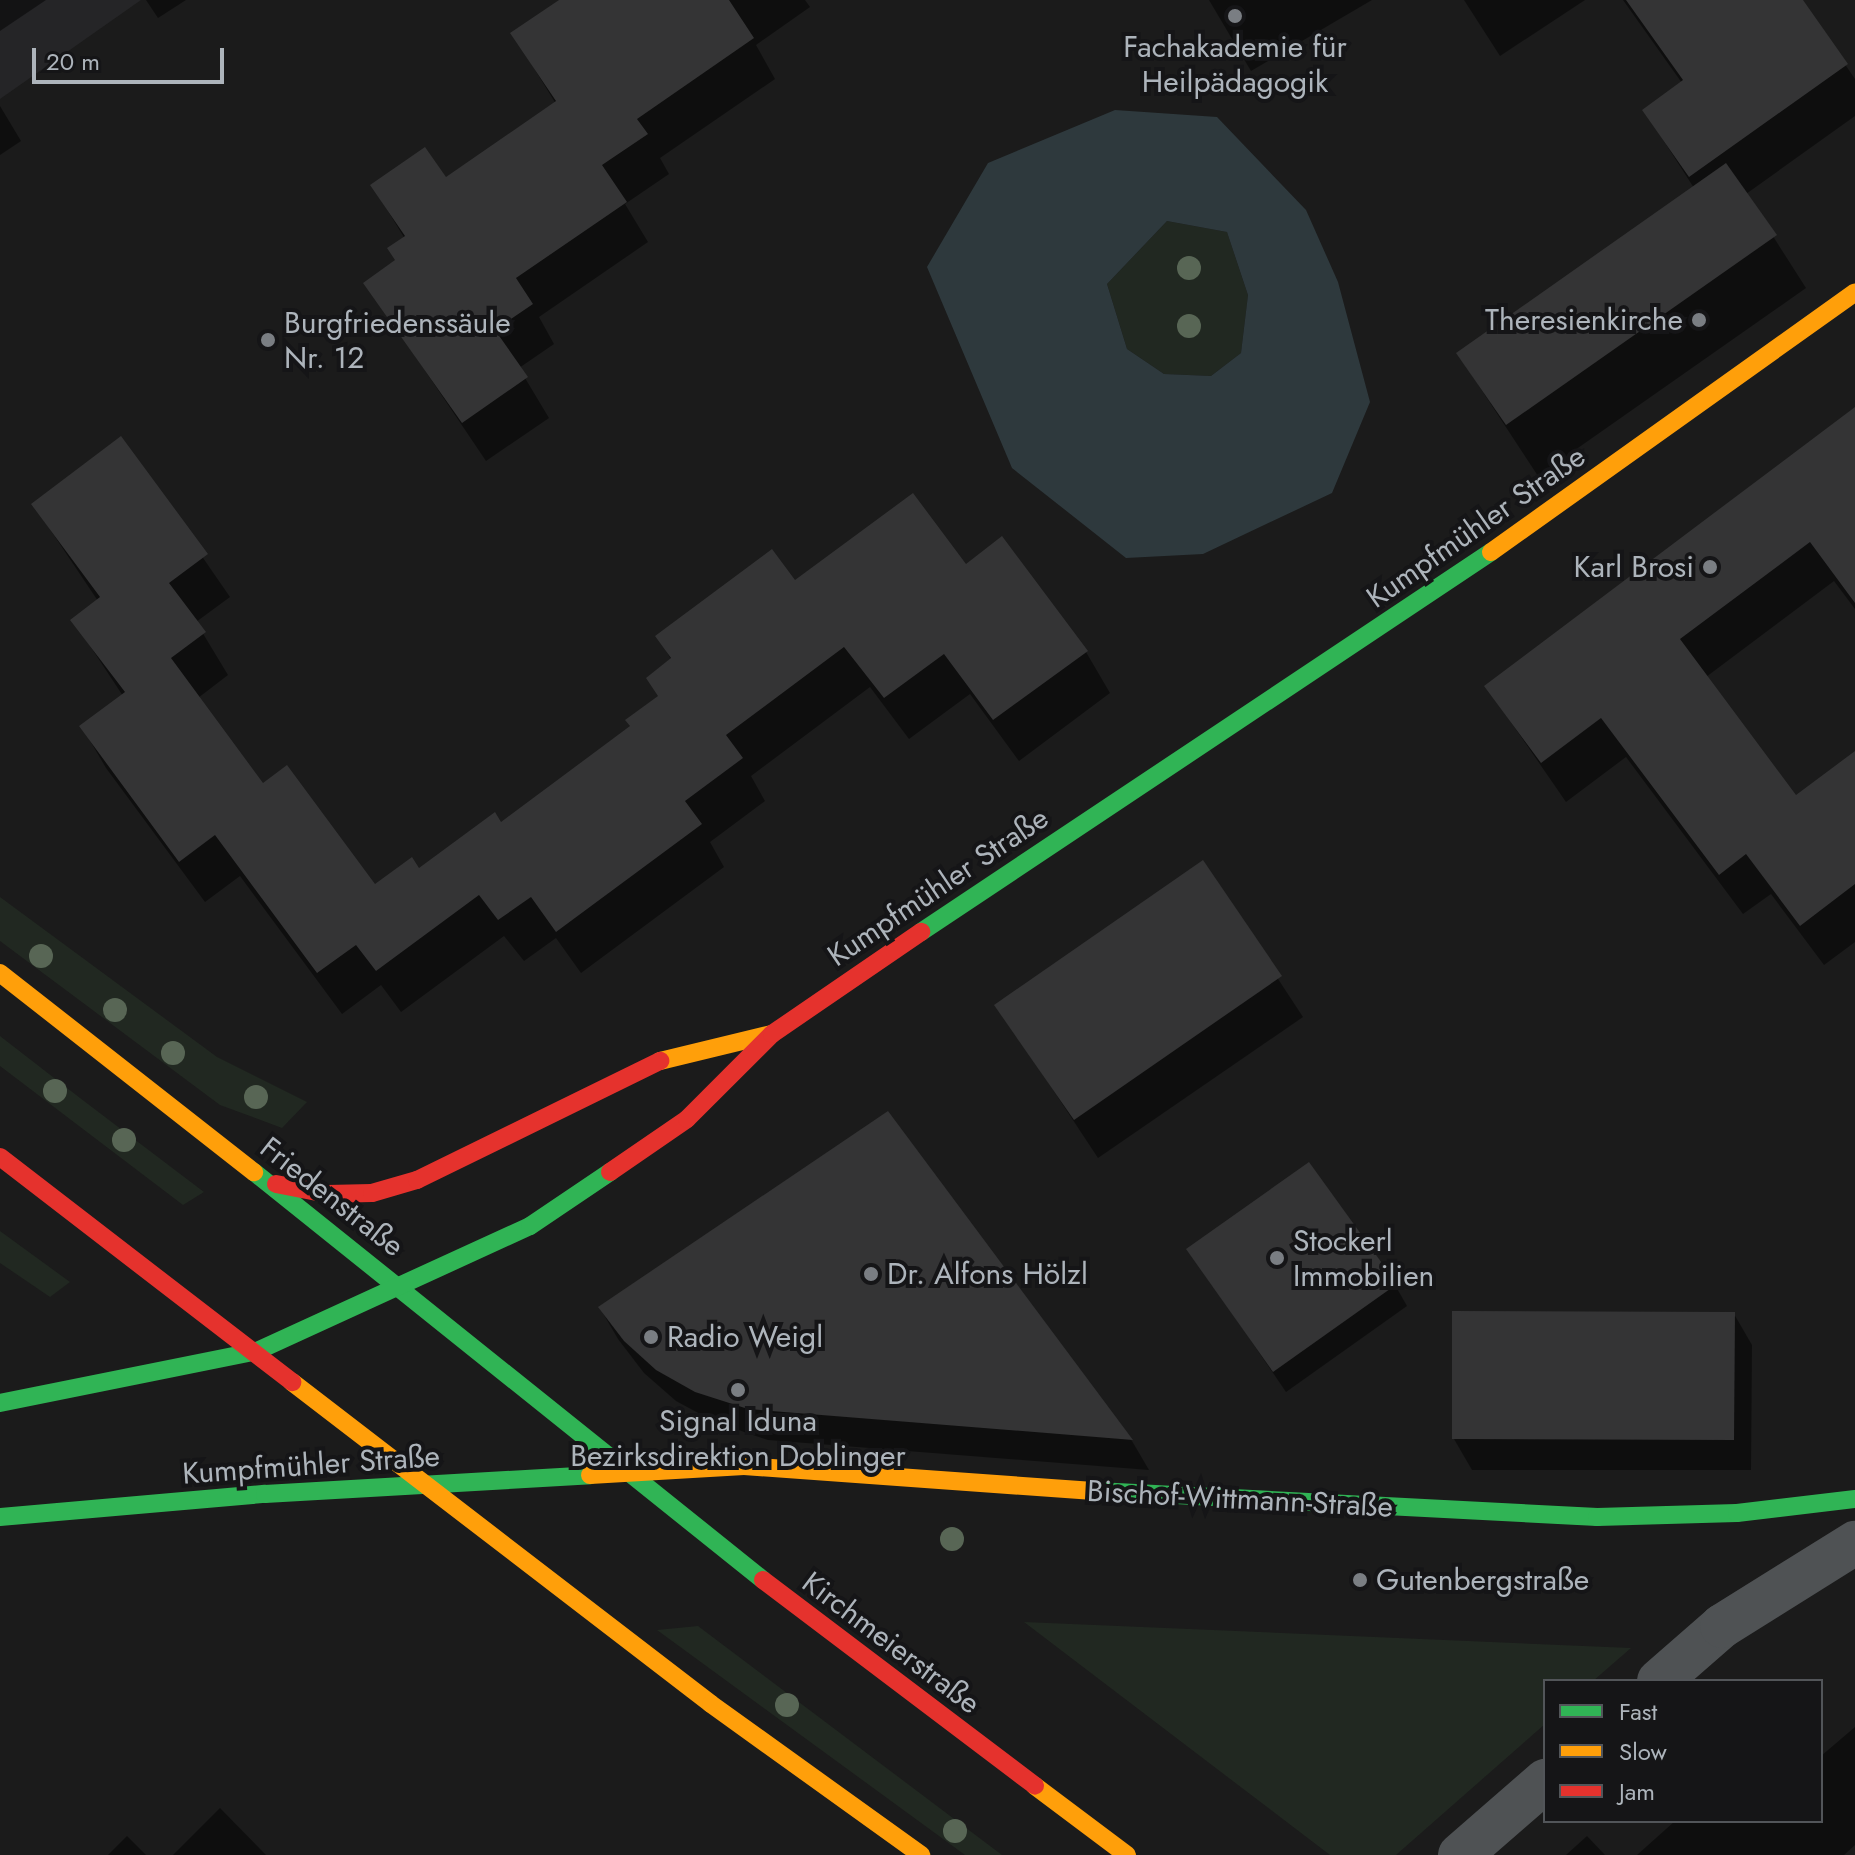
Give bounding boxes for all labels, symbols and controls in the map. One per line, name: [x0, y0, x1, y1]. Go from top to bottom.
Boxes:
marker: Fachakademie für Heilpädagogik: [1226, 7, 1244, 25]
place label: Fachakademie für Heilpädagogik: [1123, 29, 1347, 100]
scale bar: [36, 32, 228, 82]
text: 20 m: [46, 44, 100, 79]
place label: Theresienkirche: [1485, 302, 1683, 338]
place label: Burgfriedenssäule Nr. 12: [284, 305, 511, 376]
marker: Theresienkirche: [1690, 311, 1708, 329]
marker: Burgfriedenssäule Nr. 12: [259, 331, 277, 349]
street label: Kumpfmühler Straße: [1360, 438, 1592, 616]
place label: Karl Brosi: [1574, 549, 1694, 585]
marker: Karl Brosi: [1701, 558, 1719, 576]
street label: Kumpfmühler Straße: [821, 800, 1055, 974]
street label: Friedenstraße: [253, 1130, 411, 1264]
place label: Stockerl Immobilien: [1293, 1223, 1434, 1294]
marker: Stockerl Immobilien: [1268, 1249, 1286, 1267]
place label: Dr. Alfons Hölzl: [887, 1256, 1088, 1292]
marker: Dr. Alfons Hölzl: [862, 1265, 880, 1283]
place label: Radio Weigl: [667, 1319, 823, 1355]
marker: Radio Weigl: [642, 1328, 660, 1346]
marker: Signal Iduna Bezirksdirektion Doblinger: [729, 1381, 747, 1399]
place label: Signal Iduna Bezirksdirektion Doblinger: [570, 1403, 906, 1474]
street label: Kumpfmühler Straße: [181, 1438, 441, 1492]
street label: Bischof-Wittmann-Straße: [1086, 1473, 1394, 1525]
place label: Gutenbergstraße: [1376, 1562, 1589, 1598]
street label: Kirchmeierstraße: [795, 1564, 987, 1722]
marker: Gutenbergstraße: [1351, 1571, 1369, 1589]
legend: [1543, 1679, 1823, 1823]
text: Fast: [1619, 1694, 1657, 1729]
text: Slow: [1619, 1734, 1667, 1769]
text: Jam: [1619, 1774, 1655, 1809]

